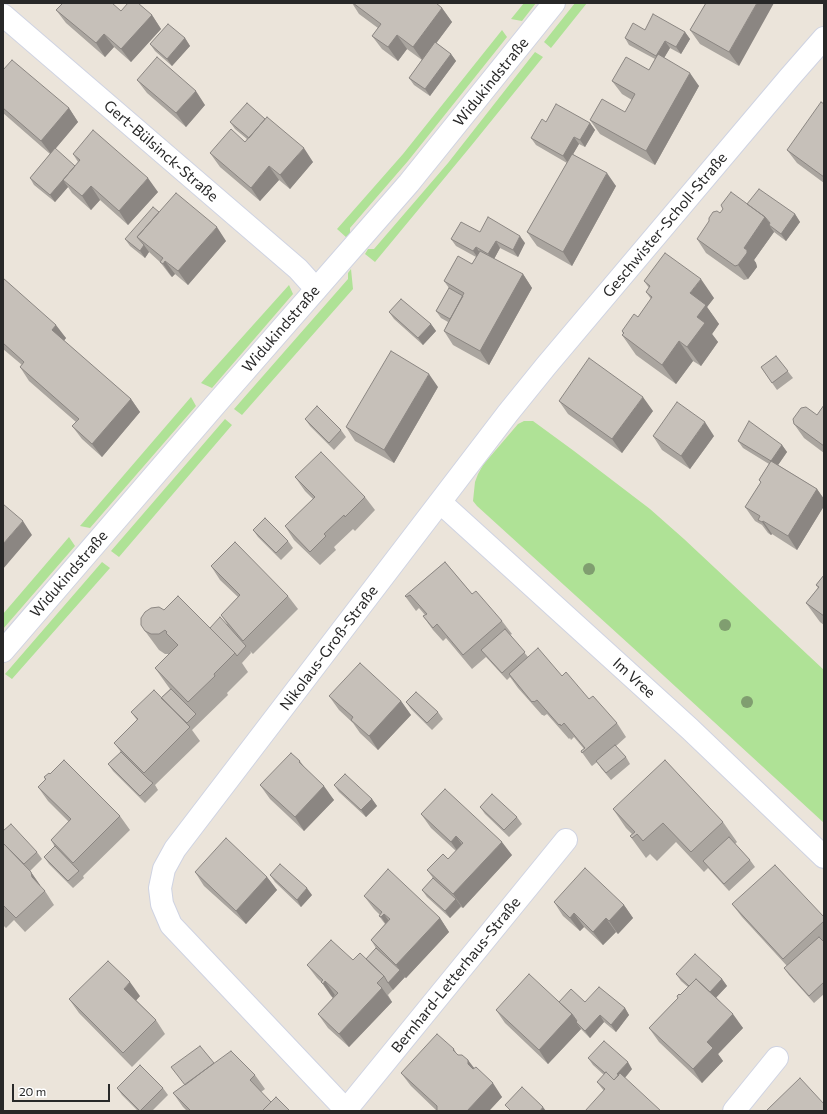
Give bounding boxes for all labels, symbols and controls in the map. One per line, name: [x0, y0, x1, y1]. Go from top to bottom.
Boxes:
street label: Widukindstraße: [450, 34, 532, 130]
street label: Gert-Bülsinck-Straße: [100, 96, 222, 206]
street label: Geschwister-Scholl-Straße: [599, 149, 731, 301]
street label: Widukindstraße: [238, 282, 324, 376]
street label: Widukindstraße: [26, 527, 112, 621]
street label: Nikolaus-Groß-Straße: [276, 582, 382, 714]
street label: Im Vree: [609, 654, 659, 702]
street label: Bernhard-Letterhaus-Straße: [388, 893, 524, 1057]
scale bar: [14, 1076, 112, 1102]
text: 20 m: [19, 1084, 46, 1098]

